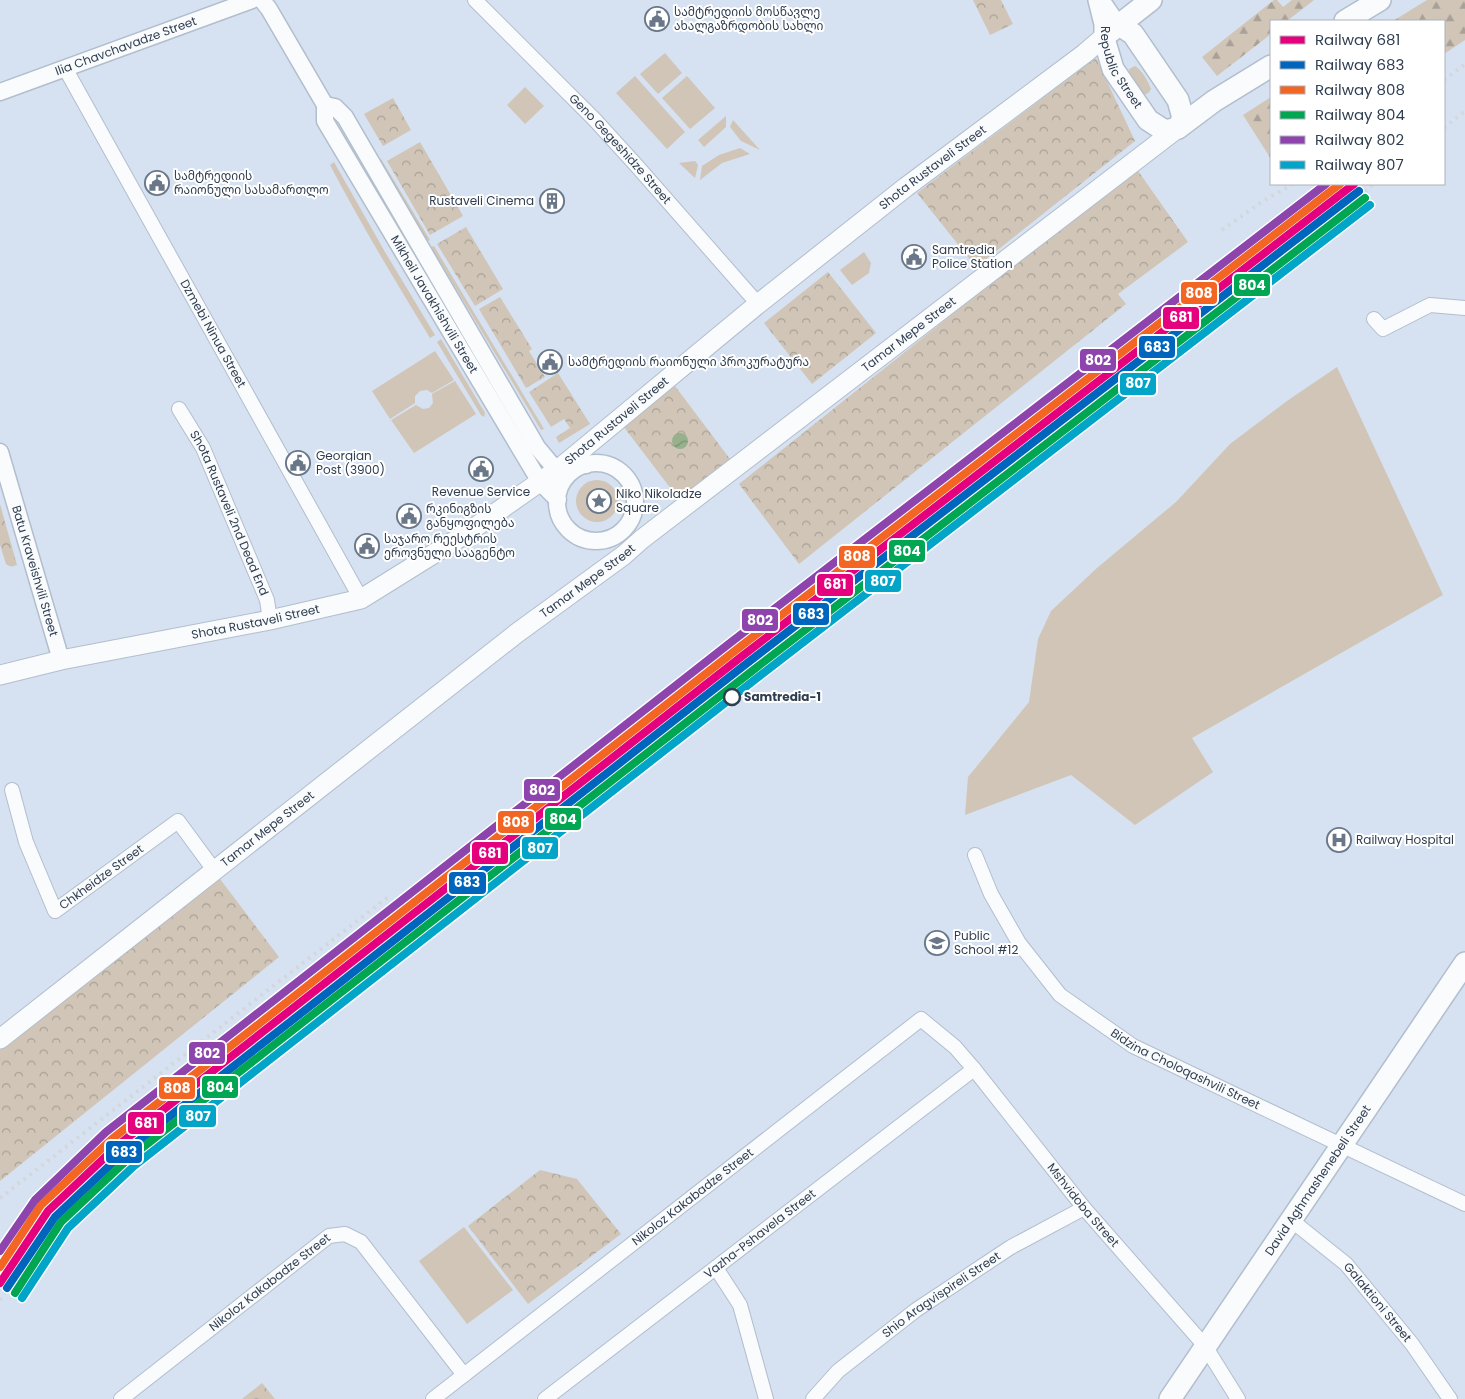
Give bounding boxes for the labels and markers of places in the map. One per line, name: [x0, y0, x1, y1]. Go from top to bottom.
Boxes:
place label: სამტრედიის მოსწავლე ახალგაზრდობის სახლი: [674, 3, 824, 34]
public building icon: სამტრედიის მოსწავლე ახალგაზრდობის სახლი: [644, 6, 670, 32]
place label: სამტრედიის რაიონული სასამართლო: [174, 167, 329, 198]
public building icon: სამტრედიის რაიონული სასამართლო: [144, 170, 170, 196]
building icon: Rustaveli Cinema: [539, 188, 565, 214]
place label: Rustaveli Cinema: [429, 192, 534, 209]
place label: Samtredia Police Station: [932, 241, 1013, 272]
public building icon: Samtredia Police Station: [901, 244, 927, 270]
public building icon: სამტრედიის რაიონული პროკურატურა: [537, 349, 563, 375]
place label: სამტრედიის რაიონული პროკურატურა: [568, 353, 809, 370]
place label: Georgian Post (3900): [316, 447, 385, 478]
public building icon: Georgian Post (3900): [285, 450, 311, 476]
public building icon: Revenue Service: [468, 456, 494, 482]
place label: Revenue Service: [432, 483, 530, 500]
place label: Niko Nikoladze Square: [616, 485, 702, 516]
place icon: Niko Nikoladze Square: [586, 488, 612, 514]
place label: რკინიგზის განყოფილება: [426, 500, 515, 531]
public building icon: რკინიგზის განყოფილება: [396, 503, 422, 529]
place label: საჯარო რეესტრის ეროვნული სააგენტო: [384, 530, 515, 561]
public building icon: საჯარო რეესტრის ეროვნული სააგენტო: [354, 533, 380, 559]
marker: Samtredia-1: [723, 688, 741, 706]
place label: Samtredia-1: [744, 688, 821, 705]
hospital icon: Railway Hospital: [1326, 827, 1352, 853]
place label: Railway Hospital: [1356, 831, 1454, 848]
place label: Public School #12: [954, 927, 1018, 958]
school or university icon: Public School #12: [924, 930, 950, 956]

